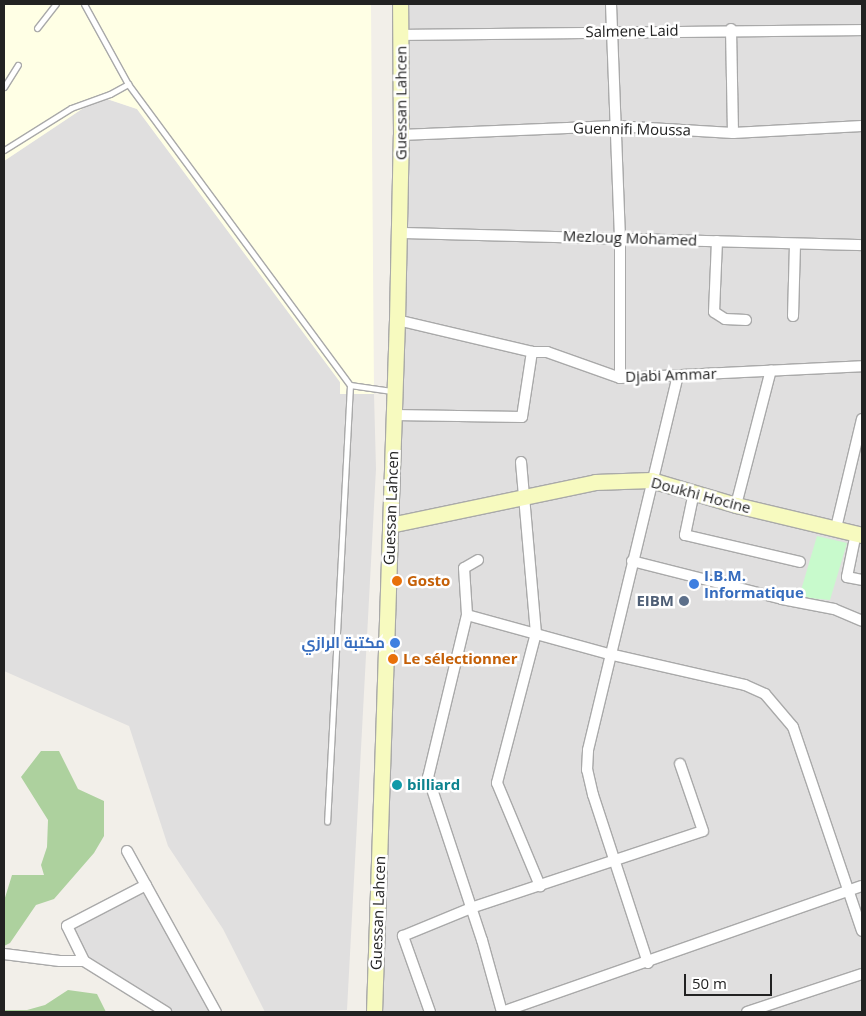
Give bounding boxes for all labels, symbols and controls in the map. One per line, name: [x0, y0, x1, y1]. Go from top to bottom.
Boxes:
street label: Salmene Laid: [585, 21, 679, 41]
street label: Guessan Lahcen: [392, 46, 410, 160]
street label: Guennifi Moussa: [573, 119, 691, 139]
street label: Mezloug Mohamed: [562, 227, 698, 249]
street label: Djabi Ammar: [625, 364, 717, 386]
street label: Guessan Lahcen: [380, 451, 402, 565]
street label: Doukhi Hocine: [649, 473, 753, 517]
place label: I.B.M. Informatique: [704, 566, 804, 601]
place label: Gosto: [407, 572, 450, 590]
marker: Gosto: [391, 575, 403, 587]
marker: I.B.M. Informatique: [688, 578, 700, 590]
place label: EIBM: [636, 592, 674, 610]
marker: EIBM: [678, 595, 690, 607]
place label: مكتبة الرازي: [301, 634, 385, 652]
marker: مكتبة الرازي: [389, 637, 401, 649]
place label: Le sélectionner: [403, 650, 517, 668]
marker: Le sélectionner: [387, 653, 399, 665]
place label: billiard: [407, 776, 460, 794]
marker: billiard: [391, 779, 403, 791]
street label: Guessan Lahcen: [367, 856, 389, 970]
scale bar: [686, 964, 774, 996]
text: 50 m: [692, 973, 727, 993]

